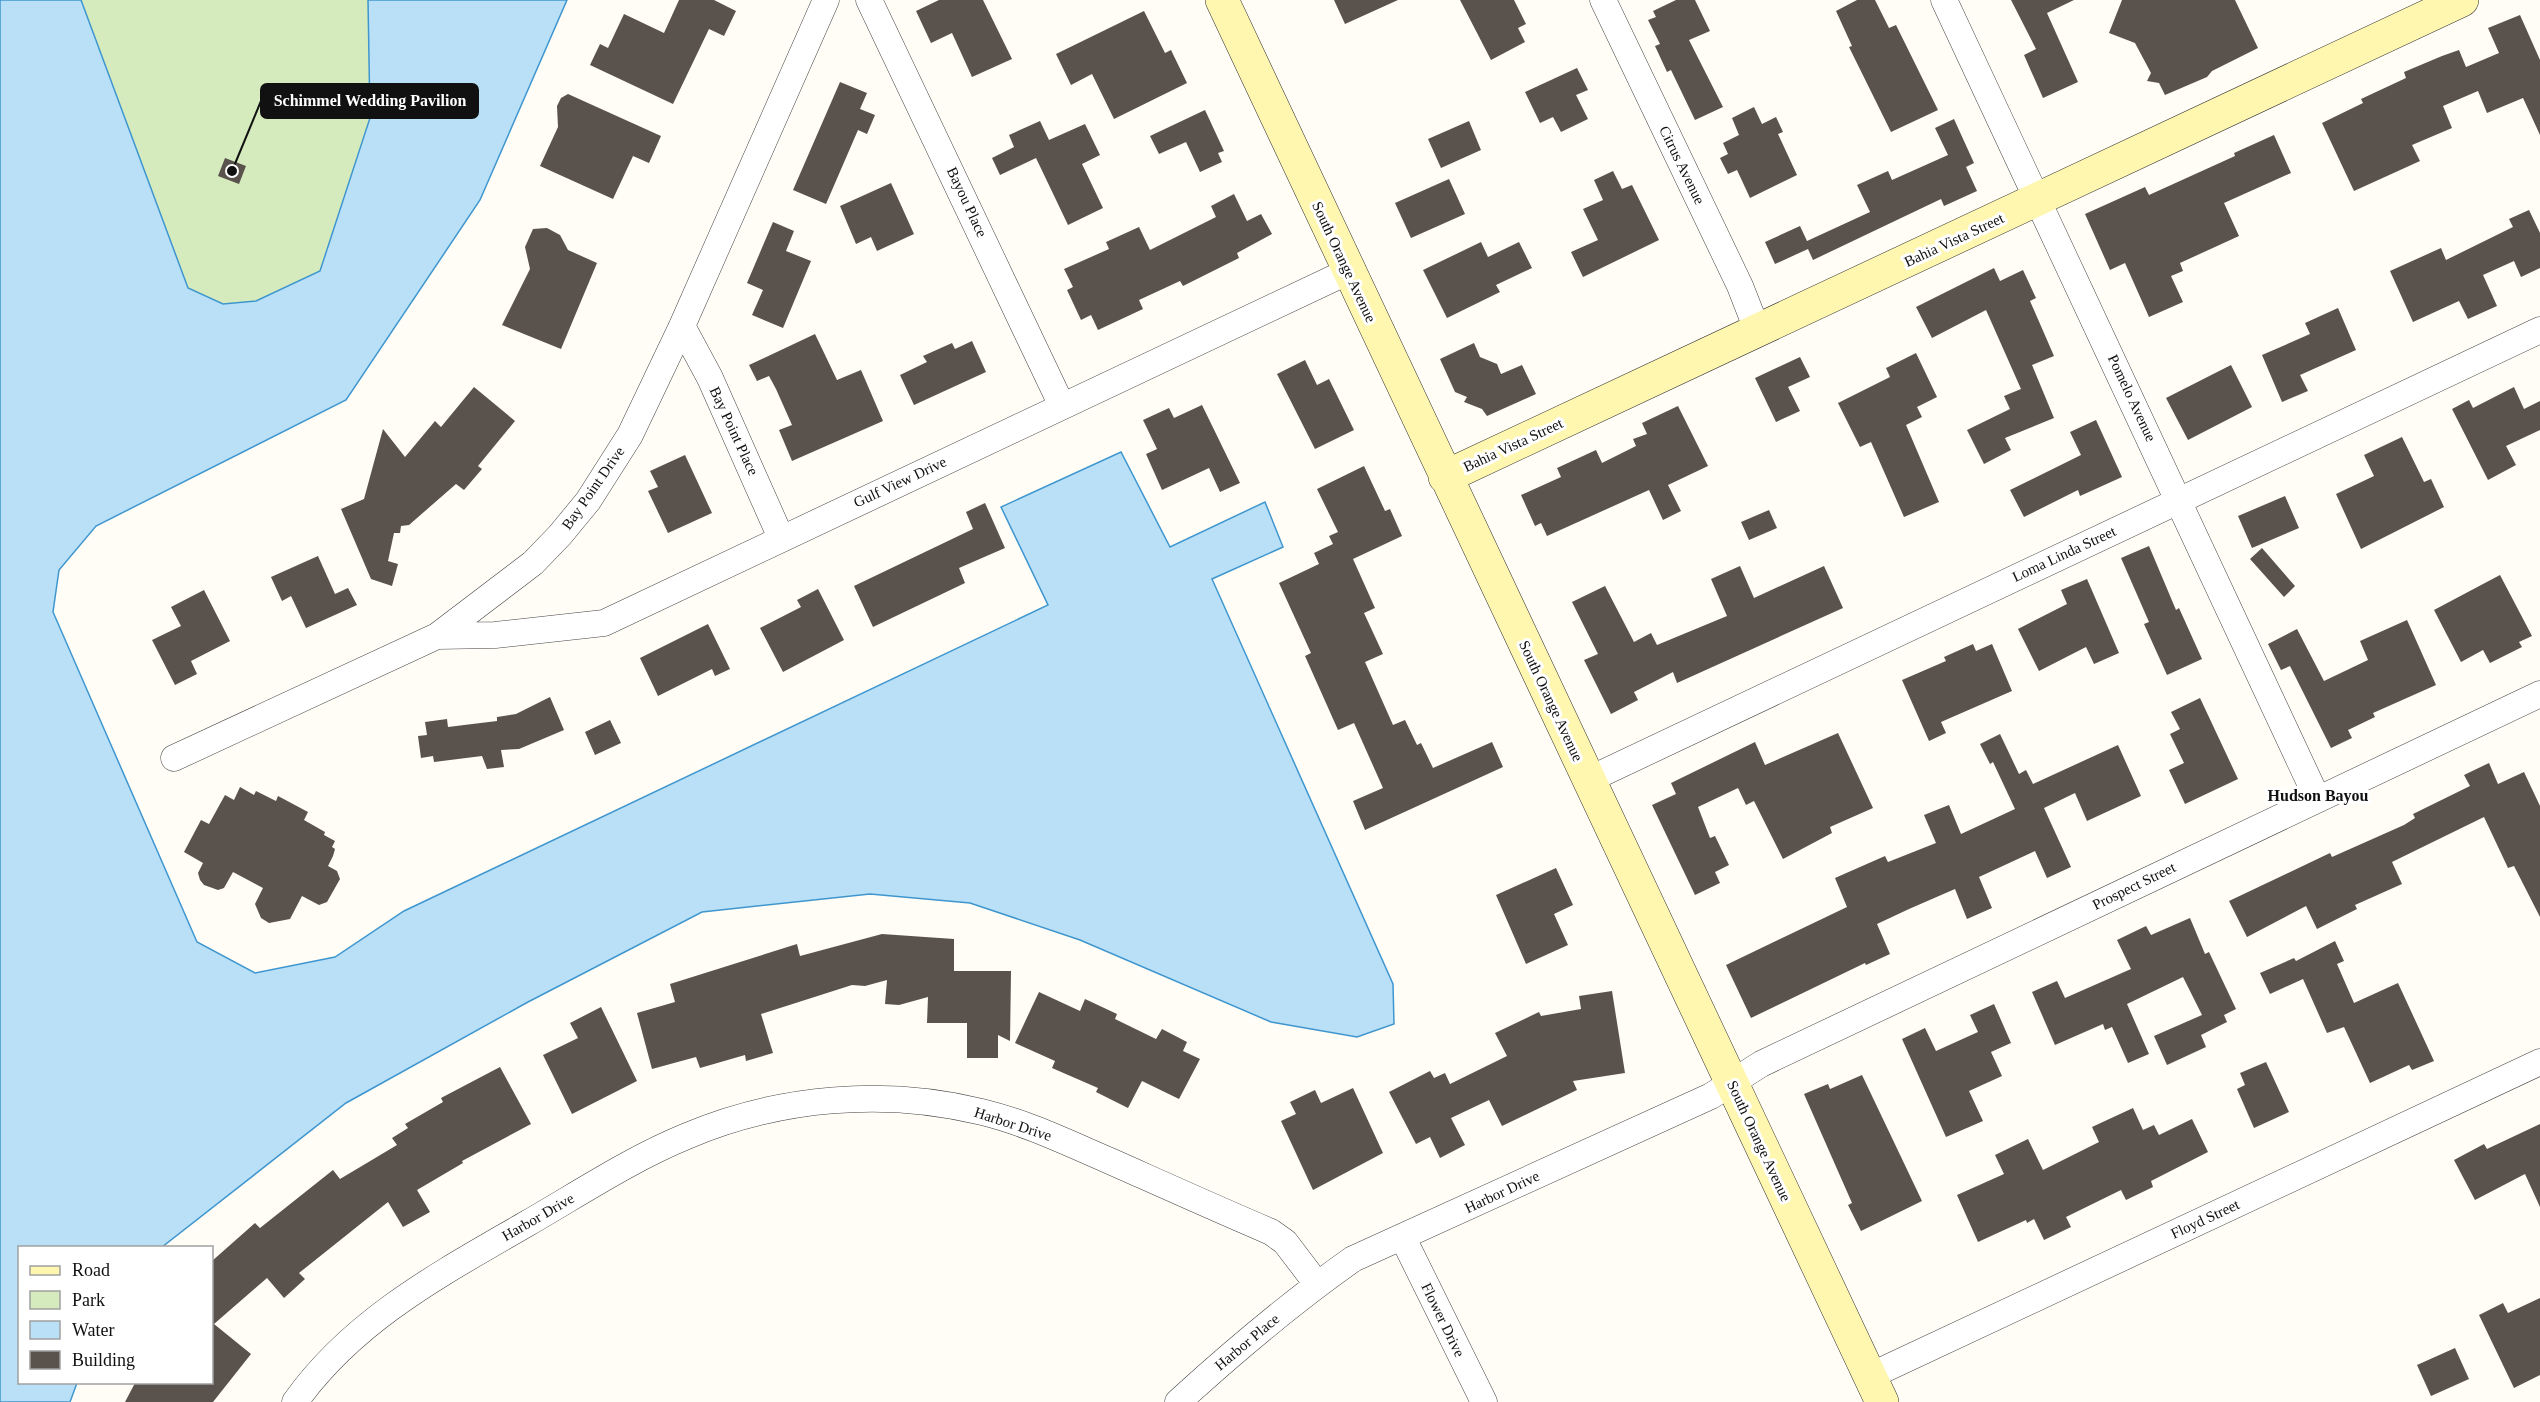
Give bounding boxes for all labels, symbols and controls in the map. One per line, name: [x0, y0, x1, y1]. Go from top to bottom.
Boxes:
callout: Schimmel Wedding Pavilion: [261, 84, 478, 118]
text: Schimmel Wedding Pavilion: [274, 92, 466, 110]
street label: Citrus Avenue: [1656, 123, 1708, 207]
street label: Bayou Place: [944, 164, 990, 240]
street label: South Orange Avenue: [1309, 199, 1379, 325]
street label: Bahia Vista Street: [1902, 210, 2007, 270]
street label: Pomelo Avenue: [2105, 352, 2159, 444]
street label: Bay Point Place: [707, 384, 762, 478]
street label: Bahia Vista Street: [1461, 415, 1566, 475]
street label: Bay Point Drive: [558, 443, 628, 533]
street label: Gulf View Drive: [851, 453, 949, 510]
street label: Loma Linda Street: [2010, 523, 2119, 585]
street label: South Orange Avenue: [1516, 638, 1586, 764]
district label: Hudson Bayou: [2268, 787, 2369, 805]
street label: Prospect Street: [2090, 859, 2179, 913]
street label: South Orange Avenue: [1724, 1078, 1794, 1204]
street label: Harbor Drive: [972, 1104, 1054, 1144]
street label: Harbor Drive: [1462, 1168, 1542, 1216]
street label: Harbor Drive: [499, 1190, 577, 1244]
street label: Floyd Street: [2168, 1196, 2243, 1242]
legend: [18, 1246, 213, 1384]
text: Road: [72, 1260, 110, 1280]
street label: Flower Drive: [1418, 1280, 1468, 1360]
text: Park: [72, 1290, 105, 1310]
street label: Harbor Place: [1212, 1310, 1283, 1373]
text: Water: [72, 1320, 115, 1340]
text: Building: [72, 1350, 135, 1370]

